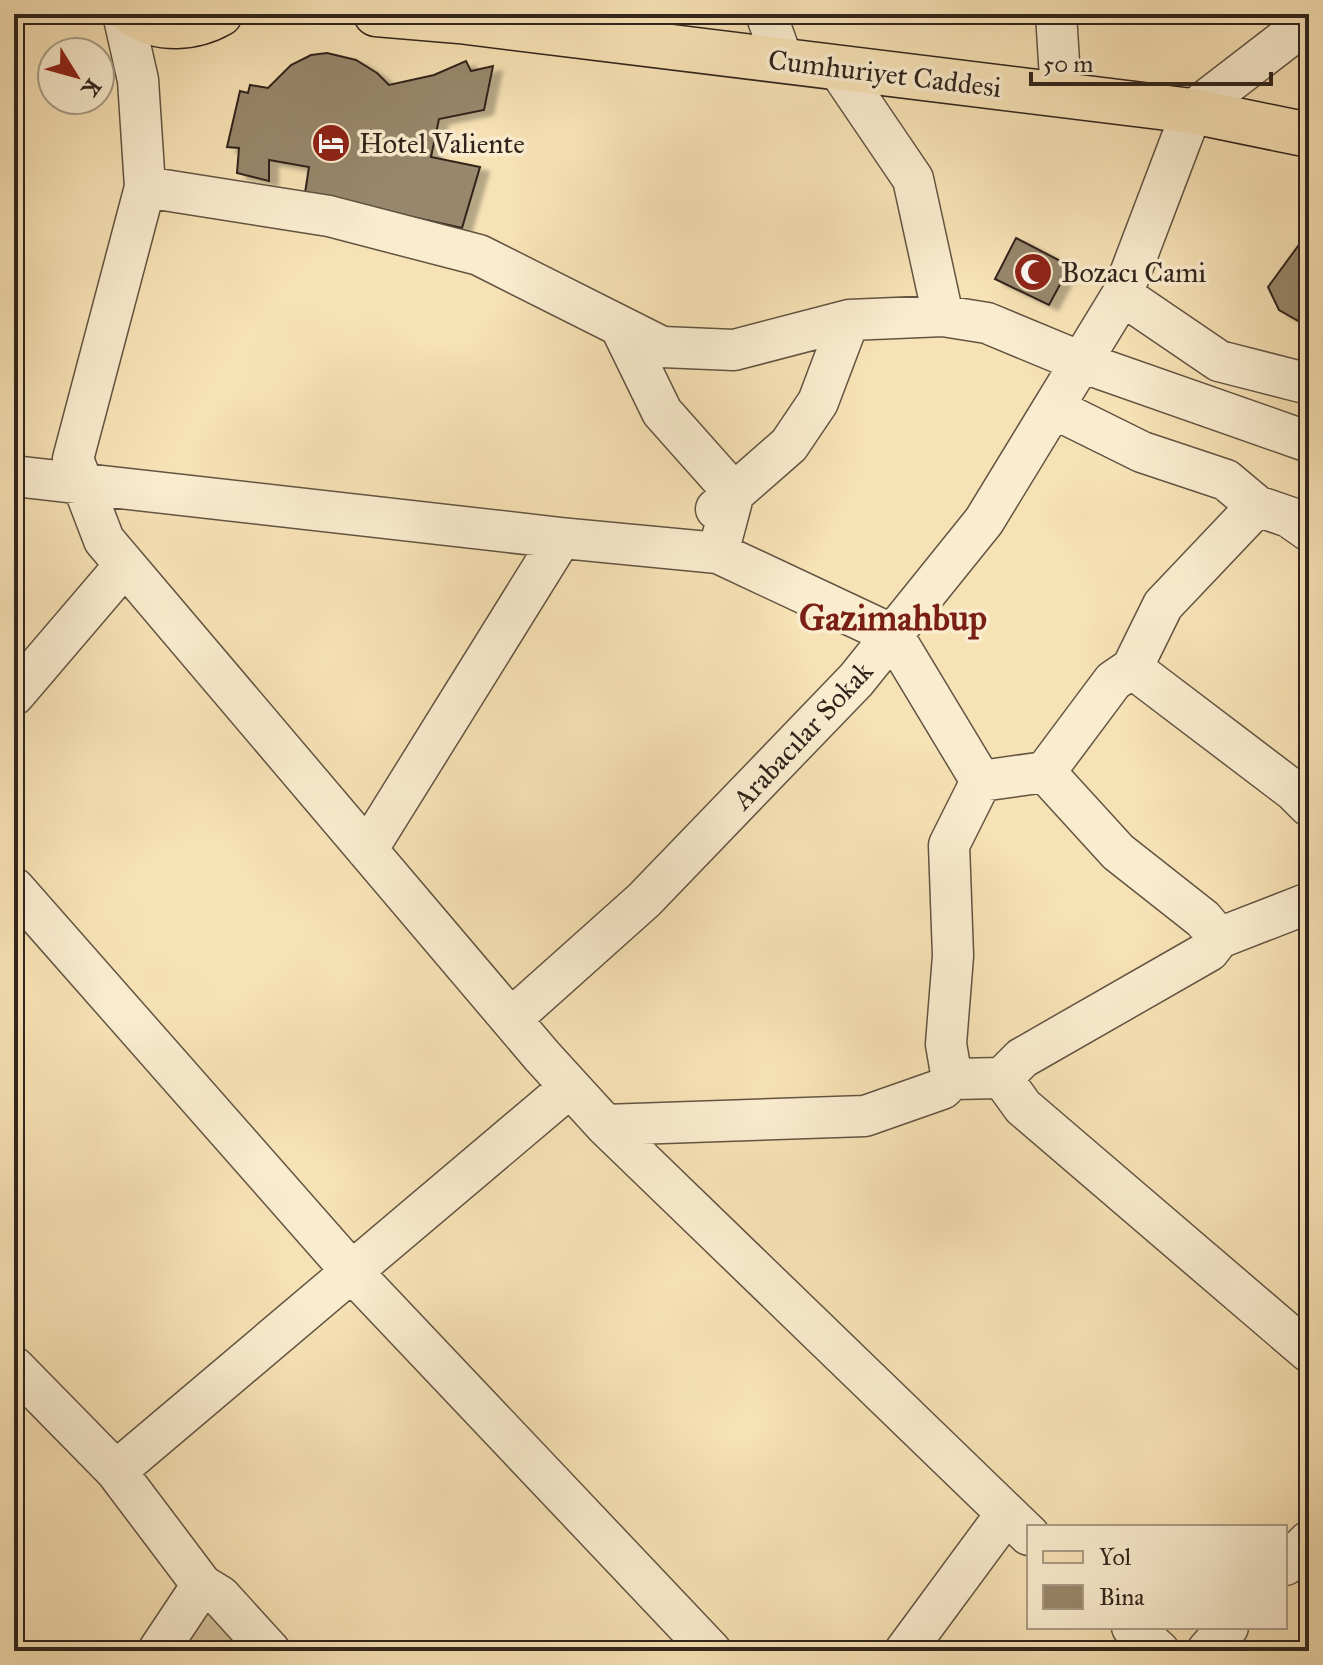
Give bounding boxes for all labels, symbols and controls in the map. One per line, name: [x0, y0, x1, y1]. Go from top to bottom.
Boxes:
north arrow: [36, 36, 116, 116]
scale bar: [1031, 36, 1271, 86]
street label: Cumhuriyet Caddesi: [766, 42, 1004, 105]
text: 50 m: [1043, 49, 1093, 79]
text: K: [75, 73, 107, 103]
hotel icon: Hotel Valiente: [310, 122, 352, 164]
place label: Hotel Valiente: [359, 126, 525, 161]
mosque icon: Bozacı Cami: [1012, 251, 1054, 293]
place label: Bozacı Cami: [1061, 255, 1207, 290]
district label: Gazimahbup: [799, 596, 987, 640]
street label: Arabacılar Sokak: [724, 654, 880, 818]
legend: [1027, 1525, 1287, 1629]
text: Yol: [1099, 1542, 1132, 1572]
text: Bina: [1099, 1582, 1145, 1612]

